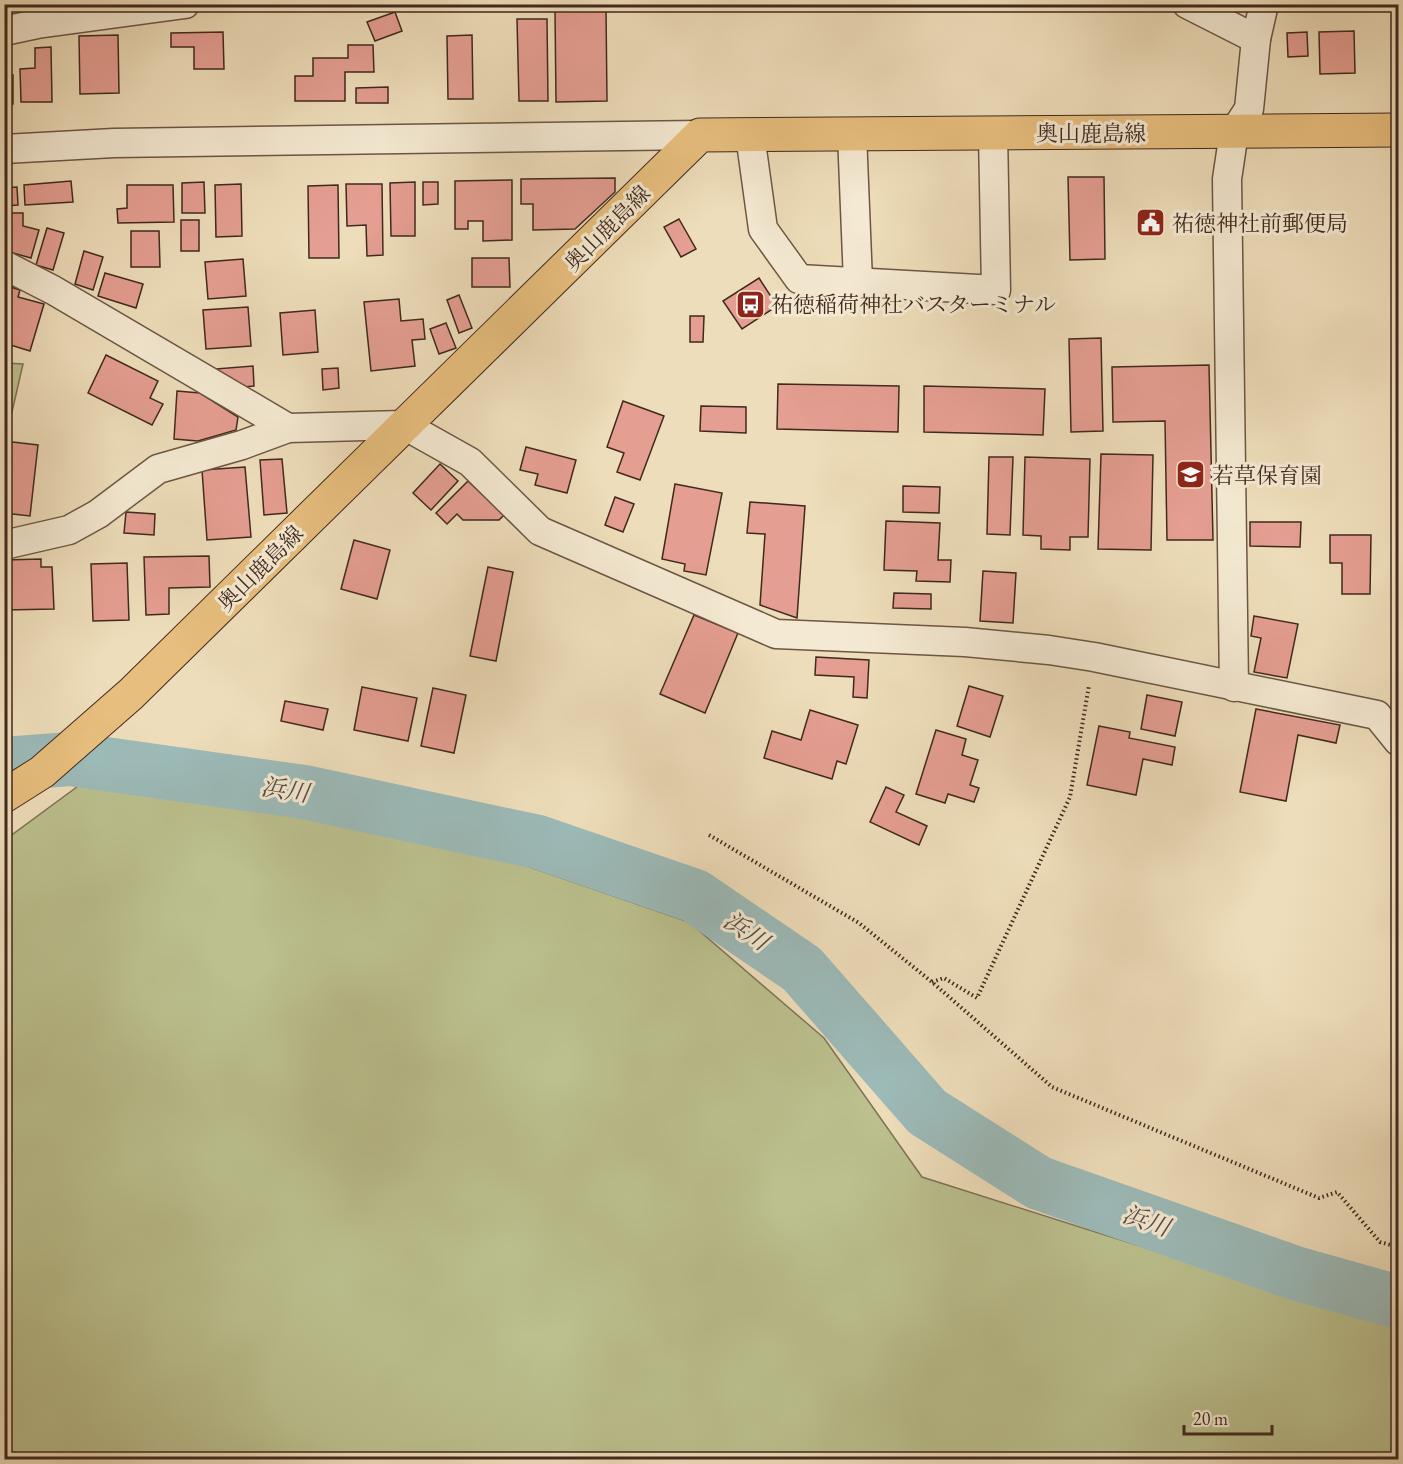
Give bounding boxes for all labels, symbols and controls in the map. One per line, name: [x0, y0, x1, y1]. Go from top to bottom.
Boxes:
street label: 奥山鹿島線: [1036, 119, 1146, 148]
street label: 奥山鹿島線: [558, 179, 657, 278]
public building icon: 祐徳神社前郵便局: [1135, 207, 1167, 239]
place label: 祐徳神社前郵便局: [1172, 209, 1348, 238]
bus stop icon: 祐徳稲荷神社バスターミナル: [734, 288, 766, 320]
place label: 祐徳稲荷神社バスターミナル: [771, 290, 1056, 319]
school or university icon: 若草保育園: [1175, 459, 1207, 491]
place label: 若草保育園: [1212, 461, 1322, 490]
street label: 奥山鹿島線: [211, 519, 310, 618]
water label: 浜川: [259, 770, 314, 809]
water label: 浜川: [718, 904, 777, 959]
water label: 浜川: [1118, 1198, 1177, 1244]
scale bar: [1184, 1398, 1272, 1436]
text: 20 m: [1193, 1407, 1228, 1430]

